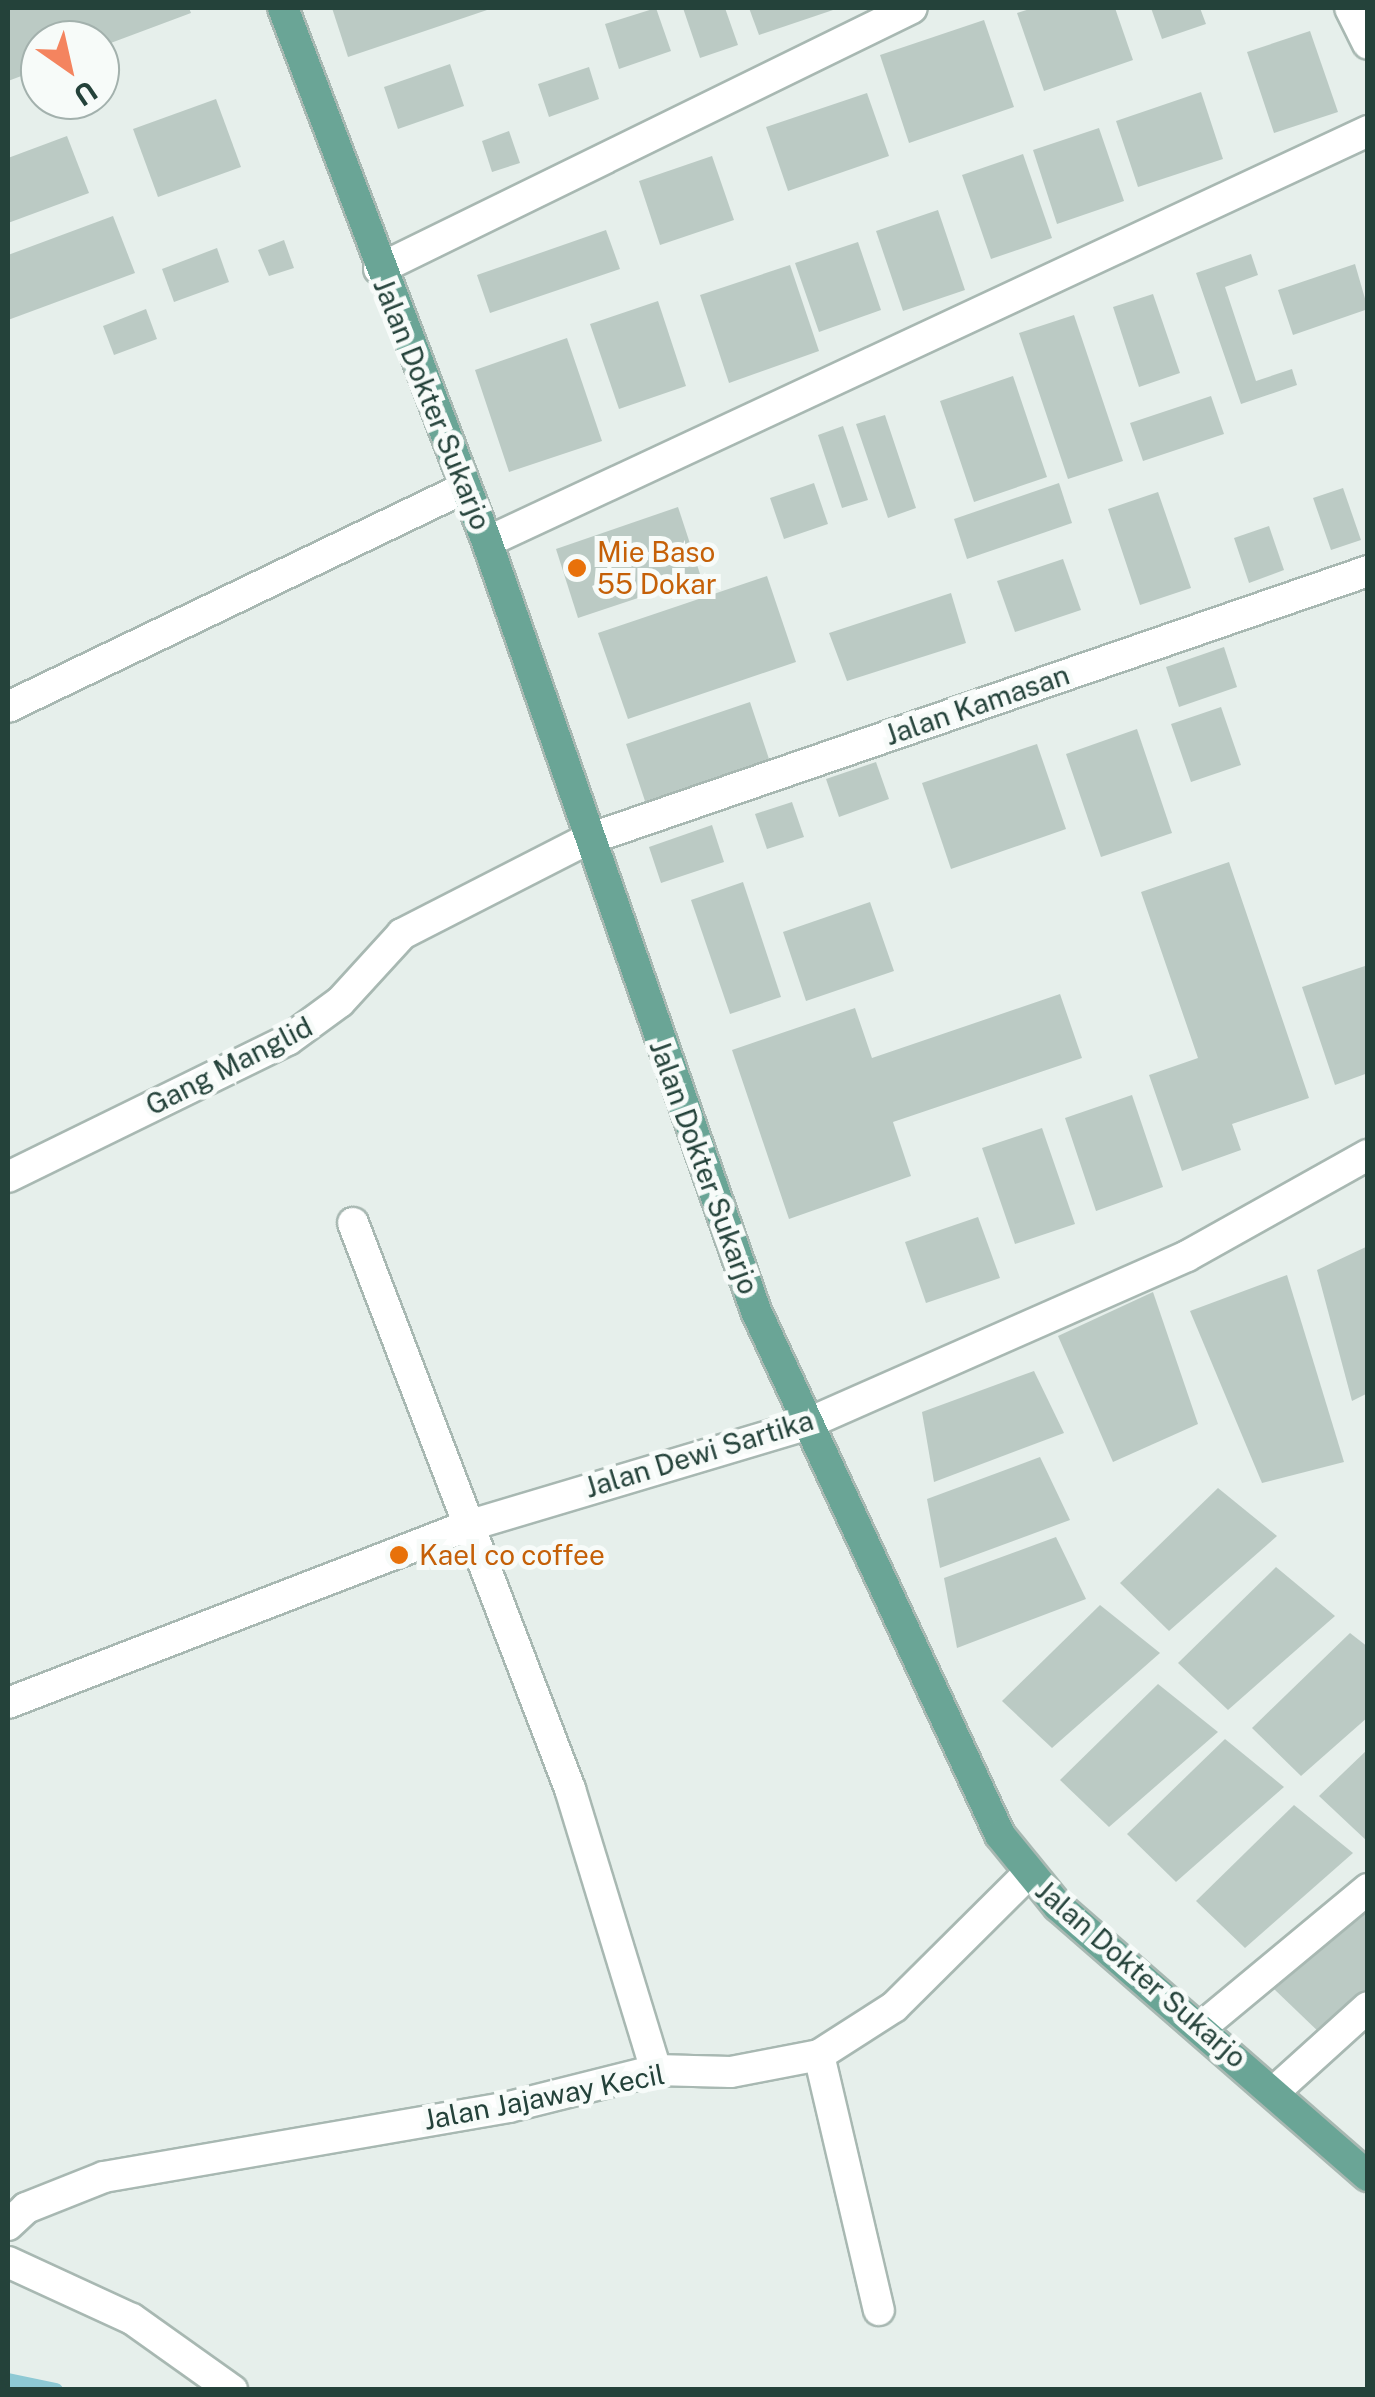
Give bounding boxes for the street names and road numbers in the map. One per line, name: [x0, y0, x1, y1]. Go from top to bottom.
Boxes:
street label: Jalan Dokter Sukarjo: [366, 273, 498, 535]
street label: Jalan Kamasan: [880, 658, 1074, 752]
street label: Gang Manglid: [140, 1010, 318, 1122]
street label: Jalan Dokter Sukarjo: [642, 1035, 766, 1299]
street label: Jalan Dewi Sartika: [581, 1403, 817, 1505]
street label: Jalan Dokter Sukarjo: [1029, 1873, 1253, 2075]
street label: Jalan Jajaway Kecil: [421, 2057, 667, 2137]

